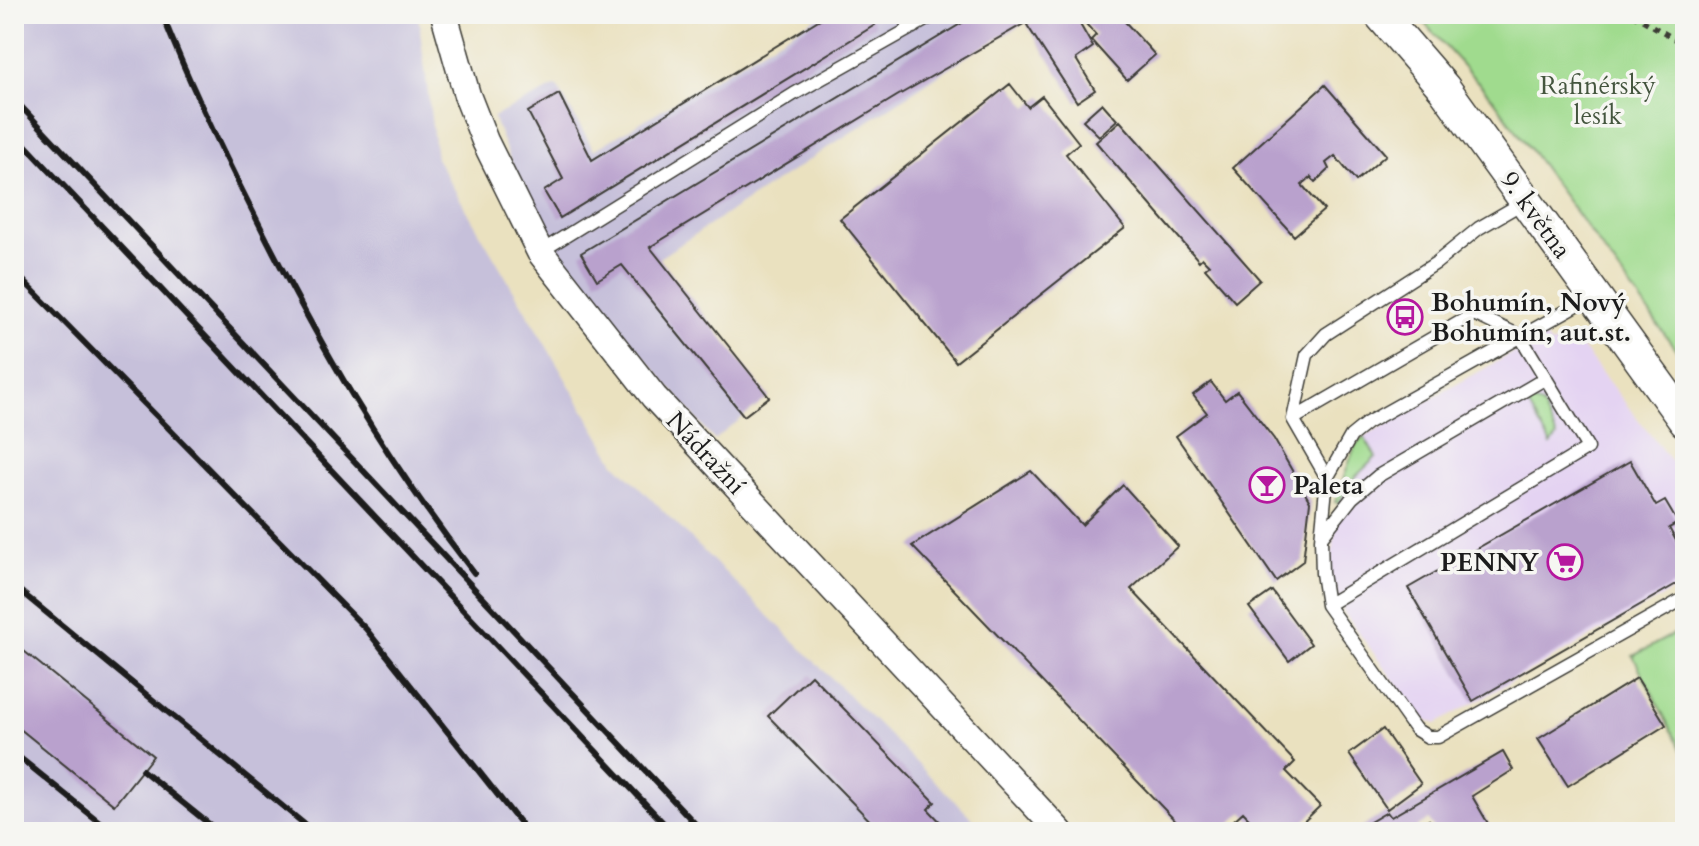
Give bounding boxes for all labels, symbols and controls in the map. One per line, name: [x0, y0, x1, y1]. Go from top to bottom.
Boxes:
park label: Rafinérský lesík: [1540, 68, 1656, 133]
street label: 9. května: [1492, 164, 1580, 266]
place label: Bohumín, Nový Bohumín, aut.st.: [1431, 285, 1631, 350]
bus stop icon: Bohumín, Nový Bohumín, aut.st.: [1386, 298, 1424, 336]
street label: Nádražní: [659, 404, 753, 502]
bar icon: Paleta: [1248, 466, 1286, 504]
place label: Paleta: [1293, 468, 1364, 503]
supermarket icon: PENNY: [1546, 543, 1584, 581]
place label: PENNY: [1440, 545, 1539, 580]

